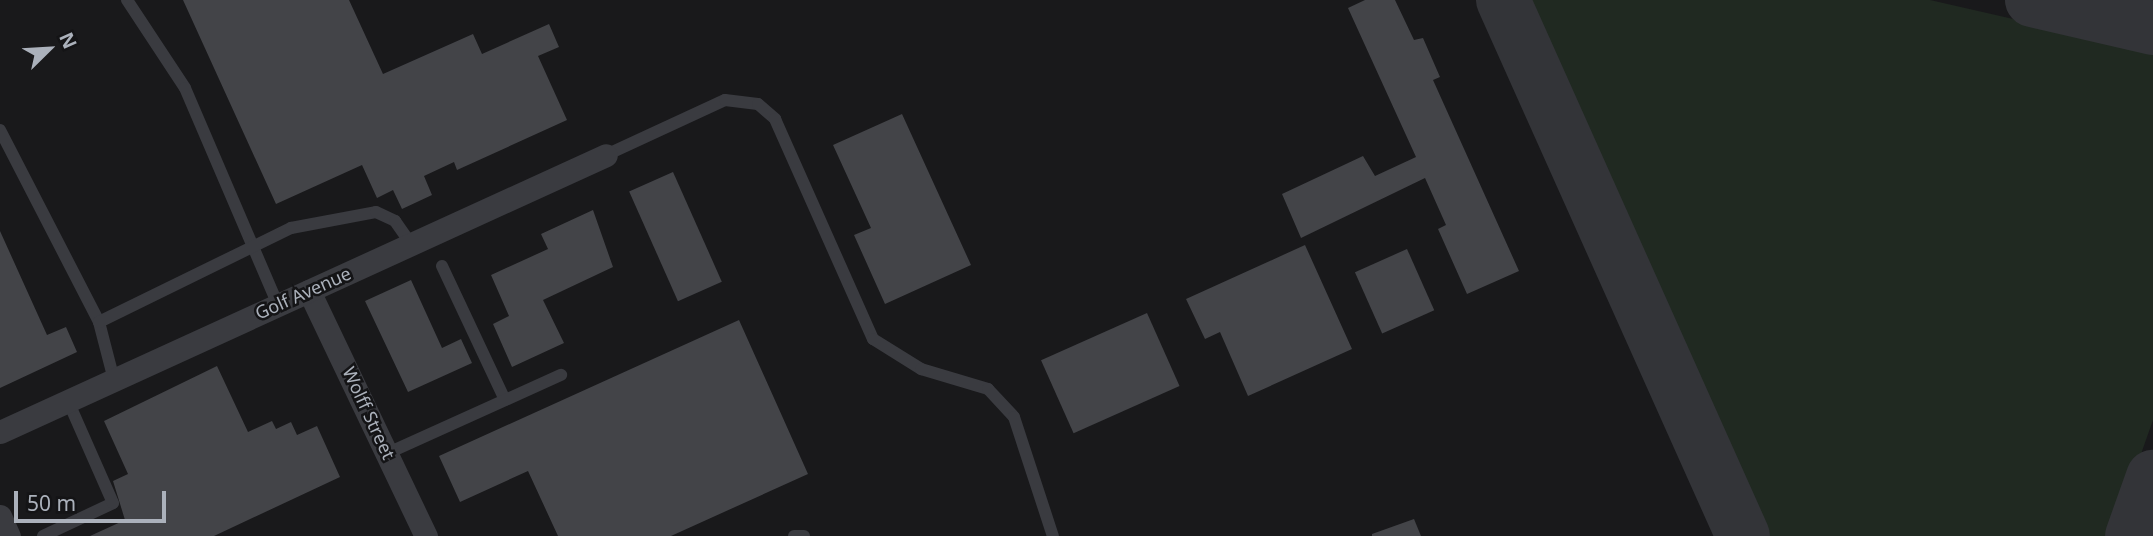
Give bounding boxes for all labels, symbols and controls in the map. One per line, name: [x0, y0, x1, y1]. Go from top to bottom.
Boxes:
north arrow: [14, 14, 84, 84]
text: N: [53, 28, 83, 53]
street label: Golf Avenue: [252, 262, 354, 324]
street label: Wolff Street: [338, 363, 400, 463]
scale bar: [18, 476, 170, 520]
text: 50 m: [27, 489, 76, 517]

